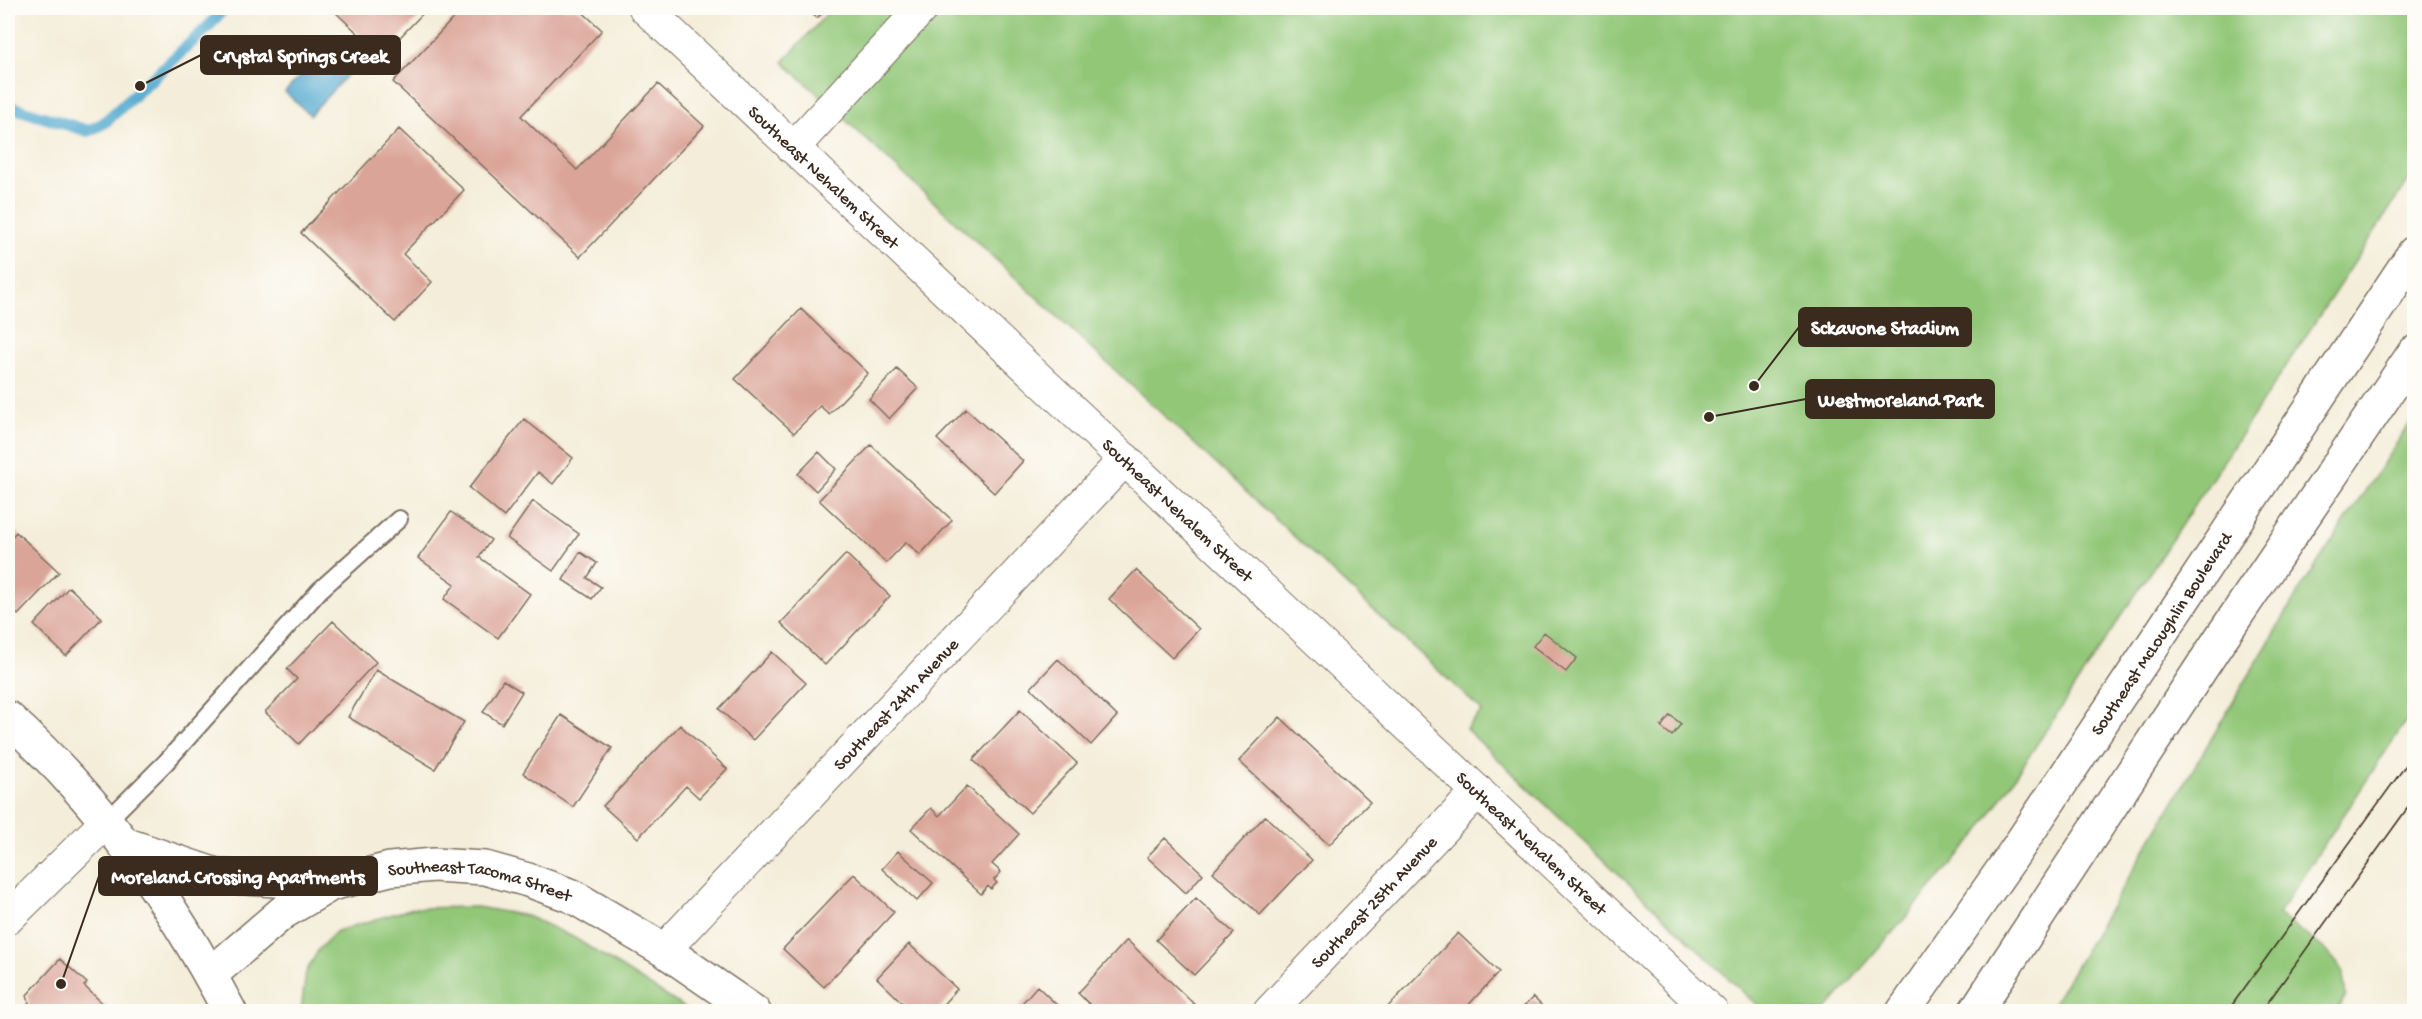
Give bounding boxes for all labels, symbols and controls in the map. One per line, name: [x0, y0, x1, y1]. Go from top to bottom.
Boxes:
callout: Crystal Springs Creek: [201, 36, 400, 74]
text: Crystal Springs Creek: [213, 47, 390, 70]
street label: Southeast Nehalem Street: [742, 102, 904, 256]
callout: Sckavone Stadium: [1799, 308, 1971, 346]
text: Sckavone Stadium: [1811, 319, 1960, 342]
callout: Westmoreland Park: [1806, 380, 1994, 418]
text: Westmoreland Park: [1817, 391, 1984, 414]
street label: Southeast Nehalem Street: [1096, 435, 1258, 589]
street label: Southeast McLoughlin Boulevard: [2088, 528, 2239, 740]
street label: Southeast 24th Avenue: [830, 634, 965, 776]
street label: Southeast Nehalem Street: [1450, 768, 1611, 922]
street label: Southeast 25th Avenue: [1308, 832, 1443, 974]
callout: Moreland Crossing Apartments: [99, 857, 377, 895]
street label: Southeast Tacoma Street: [387, 857, 575, 908]
text: Moreland Crossing Apartments: [111, 868, 366, 891]

